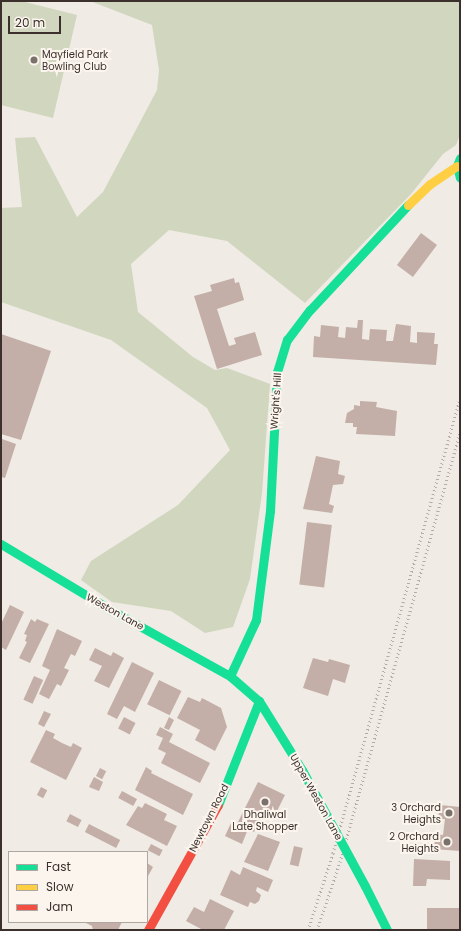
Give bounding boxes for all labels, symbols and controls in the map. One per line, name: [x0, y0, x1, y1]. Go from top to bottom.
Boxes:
scale bar: [10, 8, 63, 34]
text: 20 m: [15, 14, 45, 31]
place label: Mayfield Park Bowling Club: [42, 48, 108, 72]
marker: Mayfield Park Bowling Club: [29, 55, 39, 65]
street label: Wright's Hill: [268, 372, 284, 430]
street label: Weston Lane: [84, 591, 146, 633]
street label: Upper Weston Lane: [287, 752, 345, 842]
street label: Newtown Road: [187, 782, 231, 854]
marker: Dhaliwal Late Shopper: [260, 797, 270, 807]
place label: 3 Orchard Heights: [391, 801, 441, 824]
place label: Dhaliwal Late Shopper: [232, 808, 298, 832]
marker: 3 Orchard Heights: [444, 808, 454, 818]
place label: 2 Orchard Heights: [389, 830, 439, 854]
marker: 2 Orchard Heights: [442, 837, 452, 847]
legend: [8, 851, 148, 923]
text: Fast: [46, 858, 71, 875]
text: Slow: [46, 878, 74, 895]
text: Jam: [46, 898, 73, 915]

